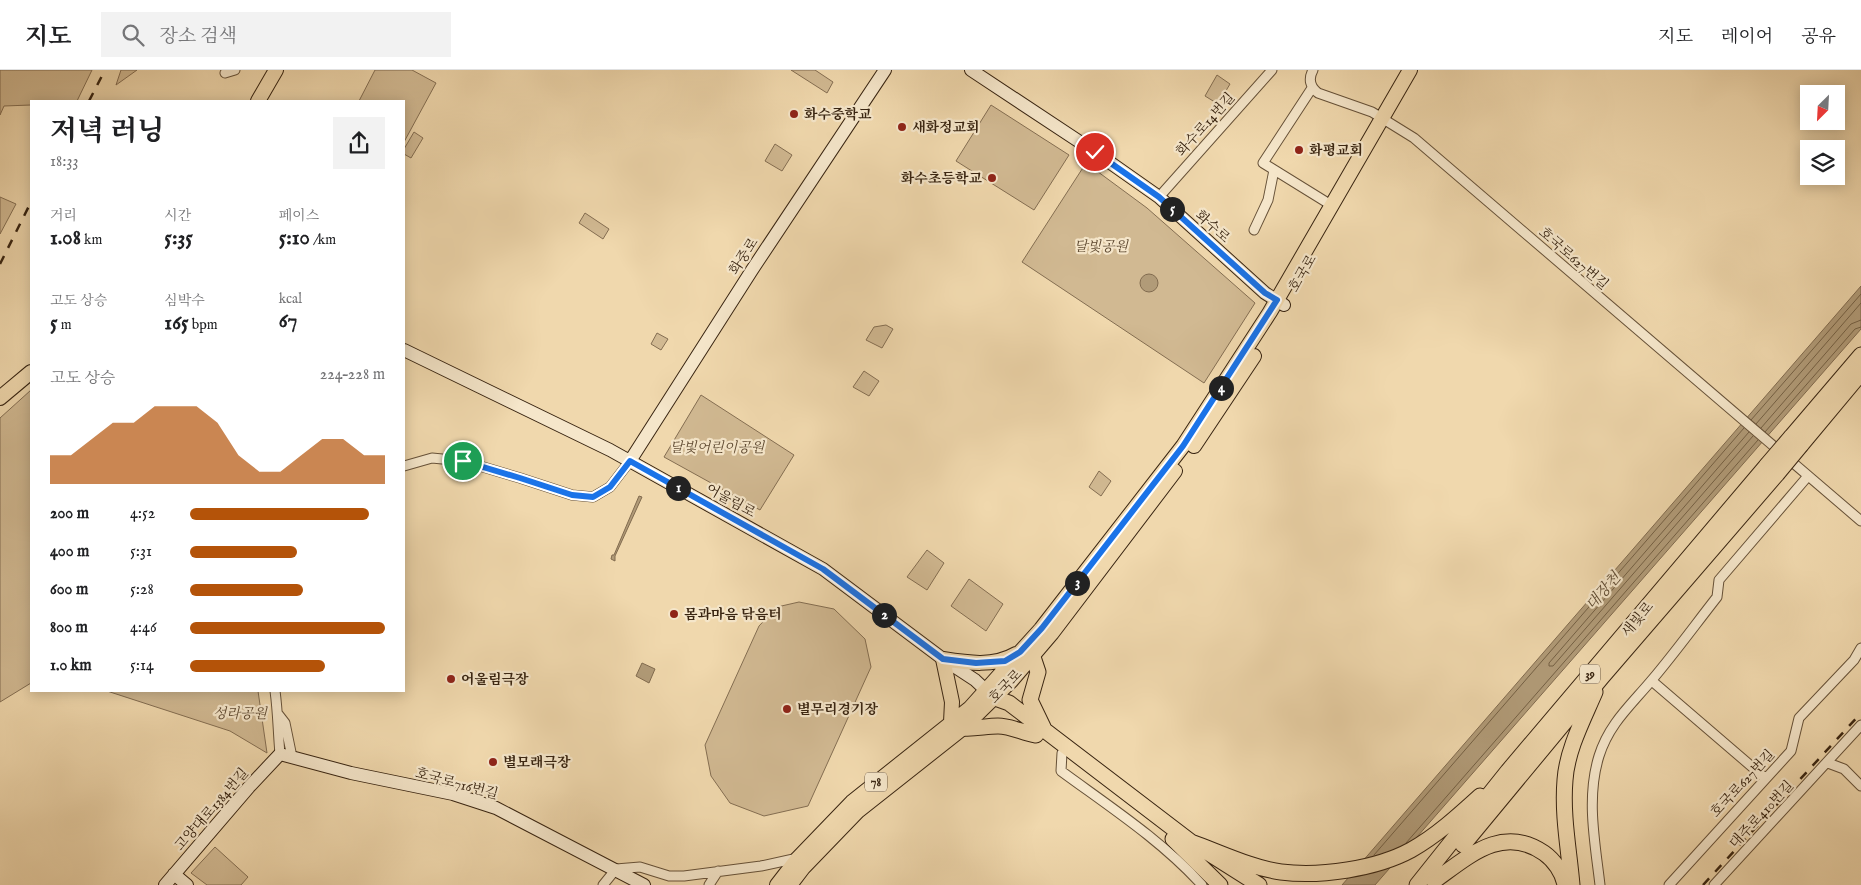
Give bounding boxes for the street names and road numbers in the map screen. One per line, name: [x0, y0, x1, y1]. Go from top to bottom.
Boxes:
street label: 화수로14번길: [1172, 89, 1239, 160]
street label: 화수로: [1191, 206, 1234, 247]
street label: 호국로627번길: [1535, 224, 1612, 294]
street label: 화중로: [725, 234, 763, 278]
street label: 호국로: [1285, 251, 1321, 296]
street label: 어울림로: [702, 480, 759, 522]
street label: 새빛로: [1618, 598, 1658, 641]
road number: 39: [1580, 664, 1600, 684]
street label: 호국로: [985, 666, 1027, 708]
street label: 호국로627번길: [1707, 746, 1779, 821]
street label: 호국로716번길: [413, 764, 500, 804]
street label: 고양대로1384번길: [171, 765, 253, 855]
road number: 78: [865, 772, 887, 792]
street label: 대주로410번길: [1726, 777, 1798, 852]

